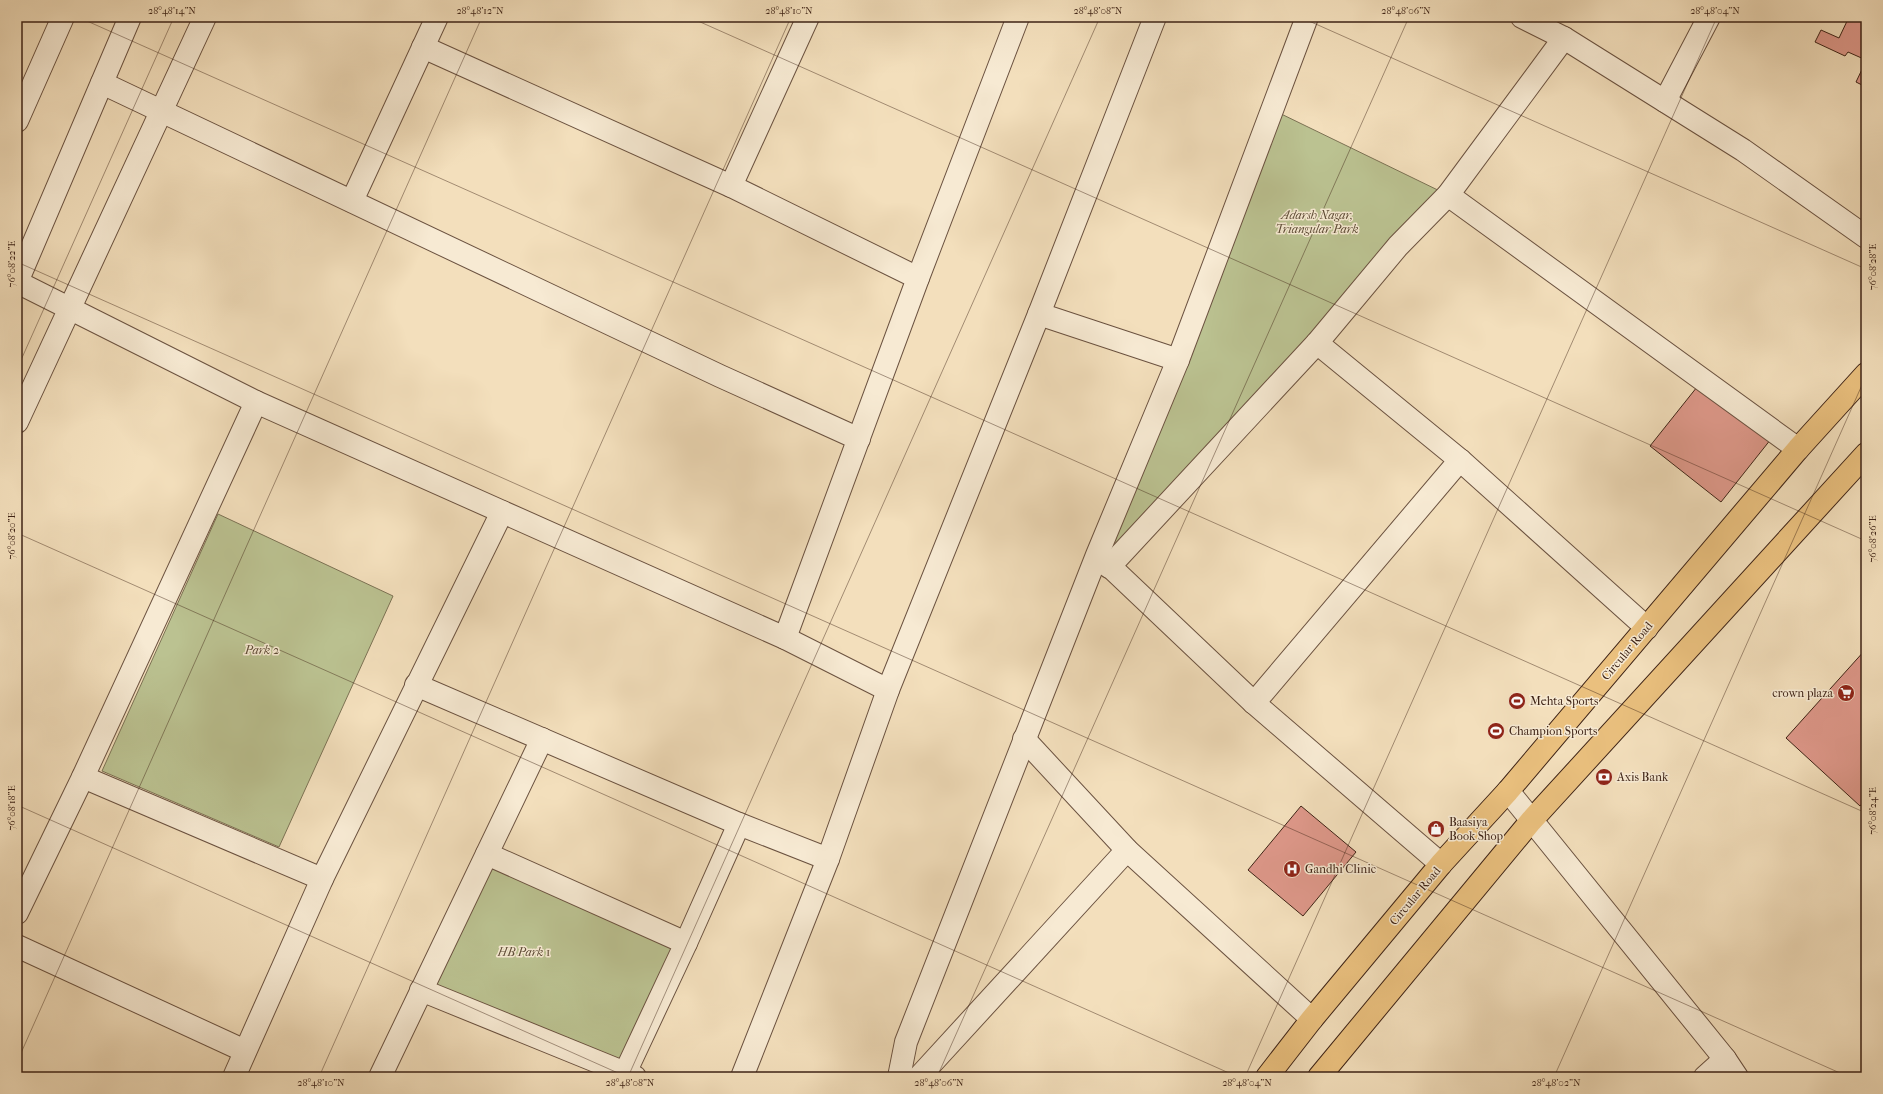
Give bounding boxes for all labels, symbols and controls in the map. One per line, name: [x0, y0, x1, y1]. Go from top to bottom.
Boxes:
text: 28°48'14"N: [148, 5, 196, 17]
text: 28°48'12"N: [456, 5, 504, 17]
text: 28°48'10"N: [765, 5, 813, 17]
text: 28°48'08"N: [1074, 5, 1123, 17]
text: 28°48'06"N: [1381, 5, 1431, 17]
text: 28°48'04"N: [1690, 5, 1740, 17]
park label: Adarsh Nagar, Triangular Park: [1275, 208, 1359, 236]
text: 76°08'22"E: [6, 241, 18, 287]
text: 76°08'28"E: [1867, 244, 1879, 290]
text: 76°08'20"E: [6, 512, 18, 560]
text: 76°08'26"E: [1867, 515, 1879, 563]
street label: Circular Road: [1599, 619, 1656, 683]
park label: Park 2: [244, 643, 279, 657]
supermarket icon: crown plaza: [1836, 683, 1856, 703]
place label: crown plaza: [1772, 686, 1833, 700]
sports icon: Mehta Sports: [1507, 691, 1527, 711]
place label: Mehta Sports: [1530, 694, 1599, 708]
sports icon: Champion Sports: [1486, 721, 1506, 741]
place label: Champion Sports: [1509, 724, 1598, 738]
bank icon: Axis Bank: [1594, 767, 1614, 787]
place label: Axis Bank: [1616, 770, 1669, 784]
text: 76°08'18"E: [6, 785, 18, 831]
text: 76°08'24"E: [1867, 787, 1879, 835]
place label: Baasiya Book Shop: [1449, 815, 1504, 843]
shop icon: Baasiya Book Shop: [1426, 819, 1446, 839]
hospital icon: Gandhi Clinic: [1282, 859, 1302, 879]
place label: Gandhi Clinic: [1305, 862, 1376, 876]
street label: Circular Road: [1387, 864, 1444, 928]
park label: HB Park 1: [497, 945, 550, 959]
text: 28°48'10"N: [297, 1077, 345, 1089]
text: 28°48'08"N: [606, 1077, 655, 1089]
text: 28°48'06"N: [914, 1077, 964, 1089]
text: 28°48'04"N: [1222, 1077, 1272, 1089]
text: 28°48'02"N: [1531, 1077, 1581, 1089]

